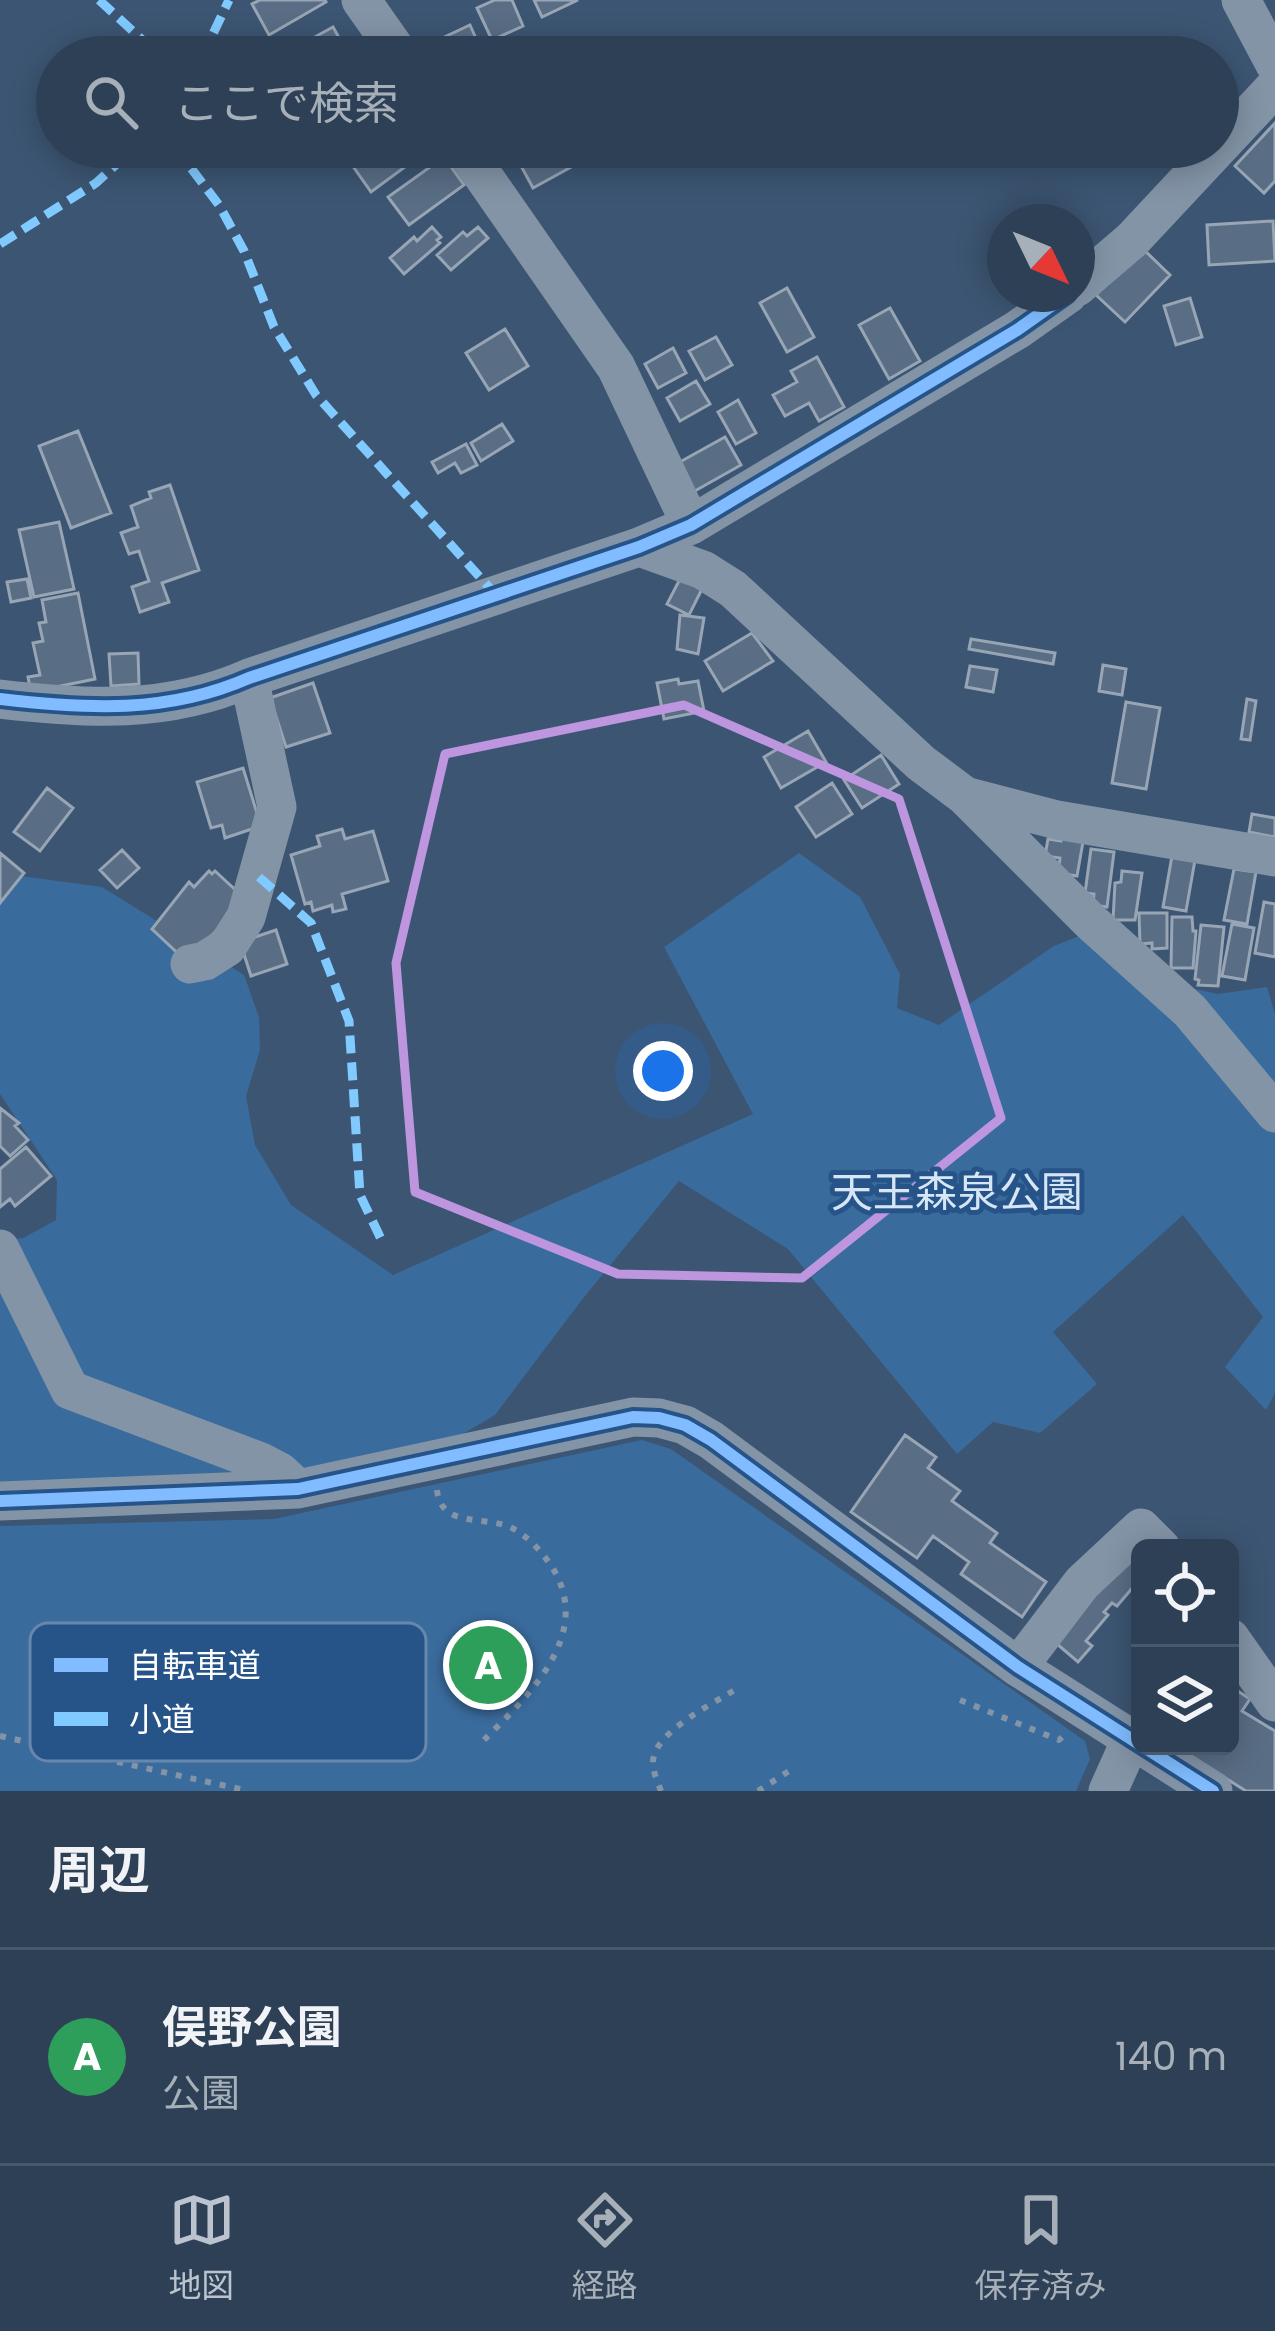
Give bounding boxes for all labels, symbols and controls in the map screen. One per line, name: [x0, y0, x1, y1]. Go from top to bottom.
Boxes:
search box: [36, 36, 1239, 168]
icon: search: [78, 69, 144, 135]
text: ここで検索: [174, 72, 399, 135]
north arrow: [987, 204, 1095, 312]
your location: [633, 1041, 693, 1101]
park label: 天王森泉公園: [831, 1163, 1083, 1222]
map controls: [1131, 1539, 1239, 1755]
button: locate: [1131, 1539, 1239, 1647]
pin: A: [449, 1620, 527, 1710]
legend: [30, 1623, 426, 1761]
text: 自転車道: [129, 1642, 261, 1689]
button: layers: [1131, 1647, 1239, 1755]
text: 小道: [129, 1696, 195, 1743]
text: 周辺: [48, 1834, 150, 1906]
text: 俣野公園: [162, 1996, 342, 2059]
text: A: [73, 2029, 101, 2084]
text: 140 m: [1115, 2029, 1227, 2084]
text: 公園: [162, 2066, 240, 2121]
tab: 地図: [169, 2187, 235, 2311]
tab: 経路: [572, 2187, 638, 2311]
tab: 保存済み: [975, 2187, 1107, 2311]

